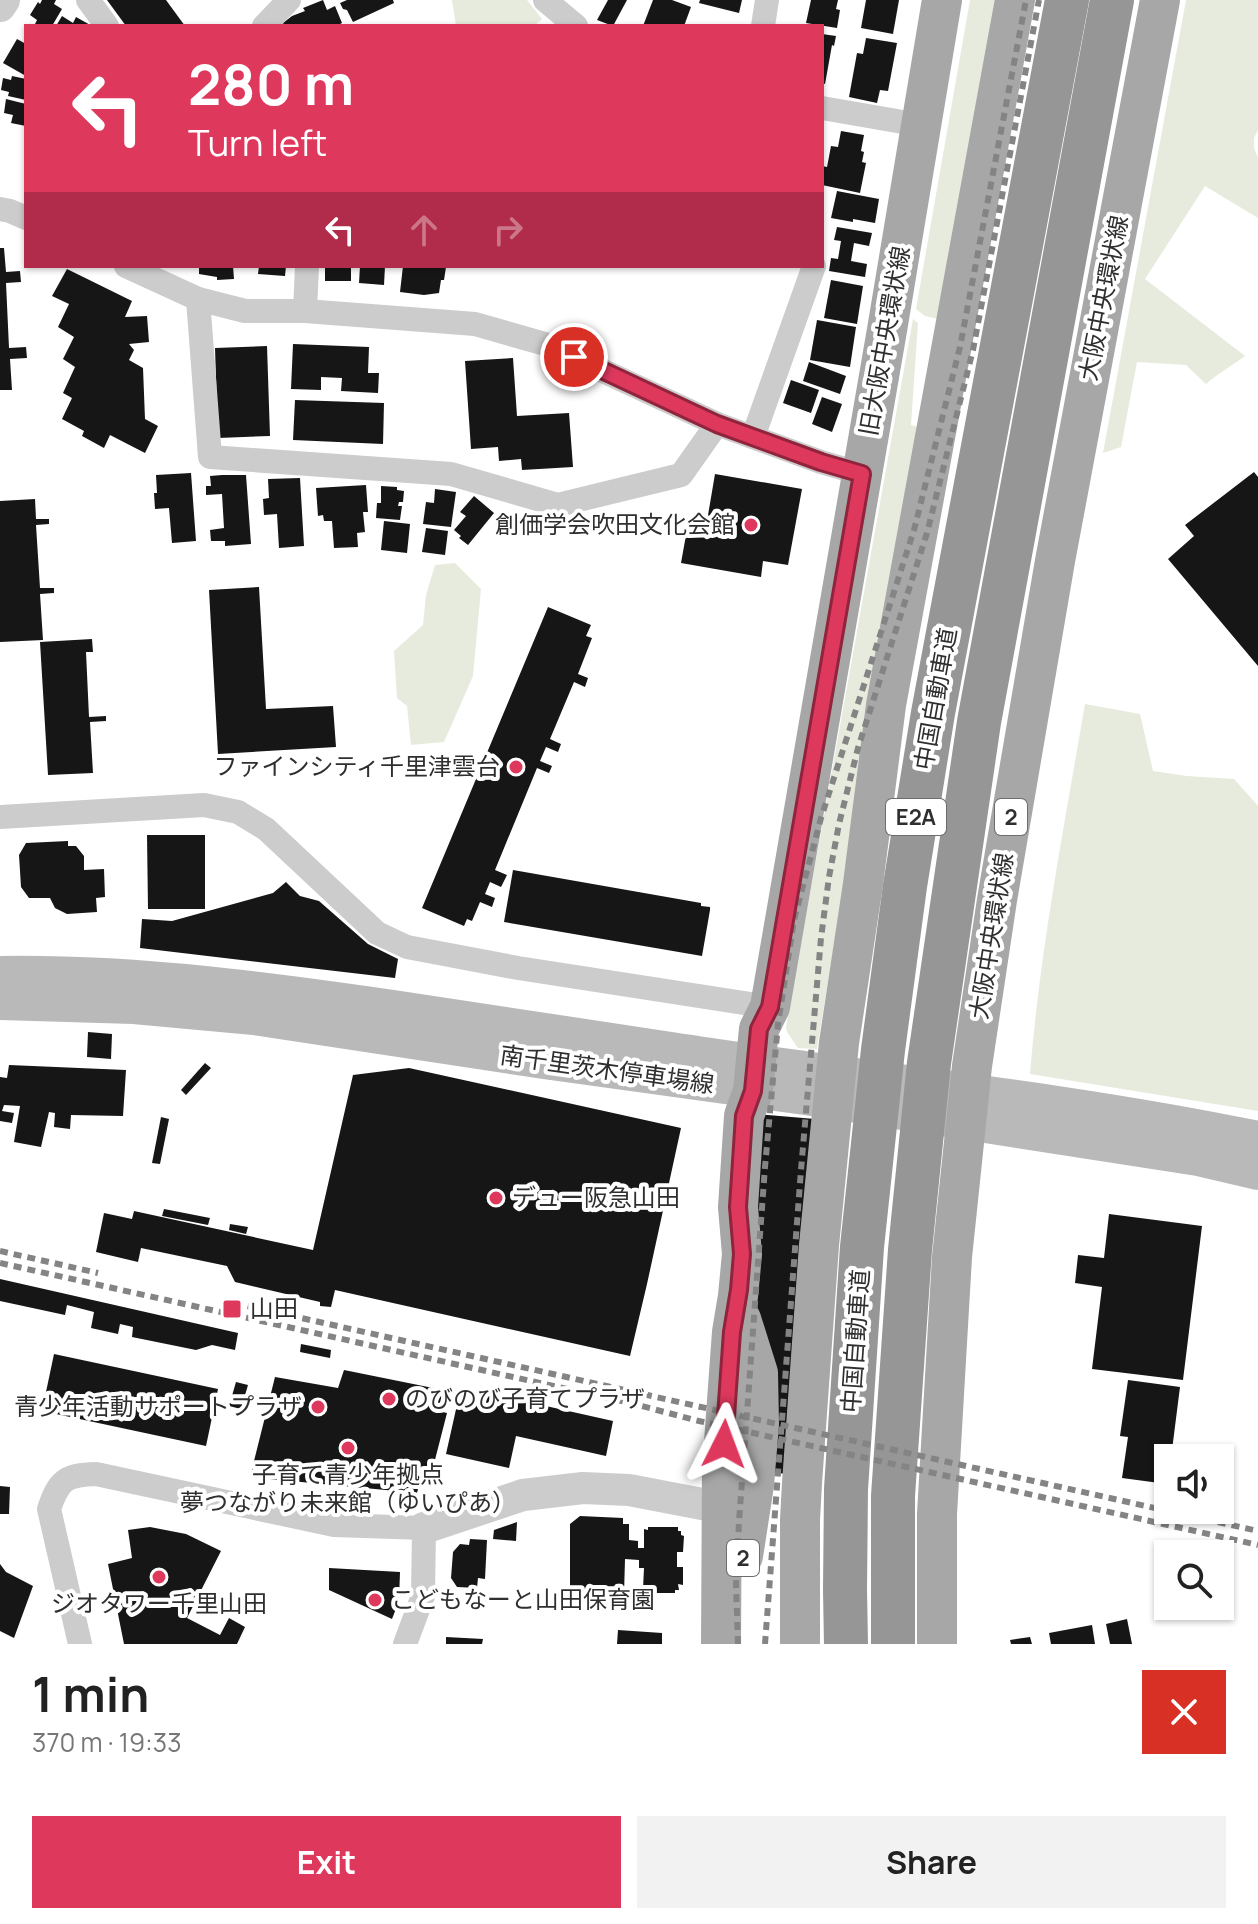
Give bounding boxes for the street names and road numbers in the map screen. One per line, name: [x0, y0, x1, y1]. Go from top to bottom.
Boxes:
street label: 大阪中央環状線: [1070, 212, 1135, 383]
street label: 旧大阪中央環状線: [851, 243, 916, 438]
street label: 中国自動車道: [906, 625, 963, 773]
road number: E2A: [886, 799, 946, 835]
road number: 2: [995, 799, 1027, 835]
street label: 大阪中央環状線: [961, 850, 1020, 1021]
street label: 南千里茨木停車場線: [498, 1037, 716, 1100]
street label: 中国自動車道: [833, 1268, 876, 1414]
road number: 2: [727, 1540, 759, 1576]

